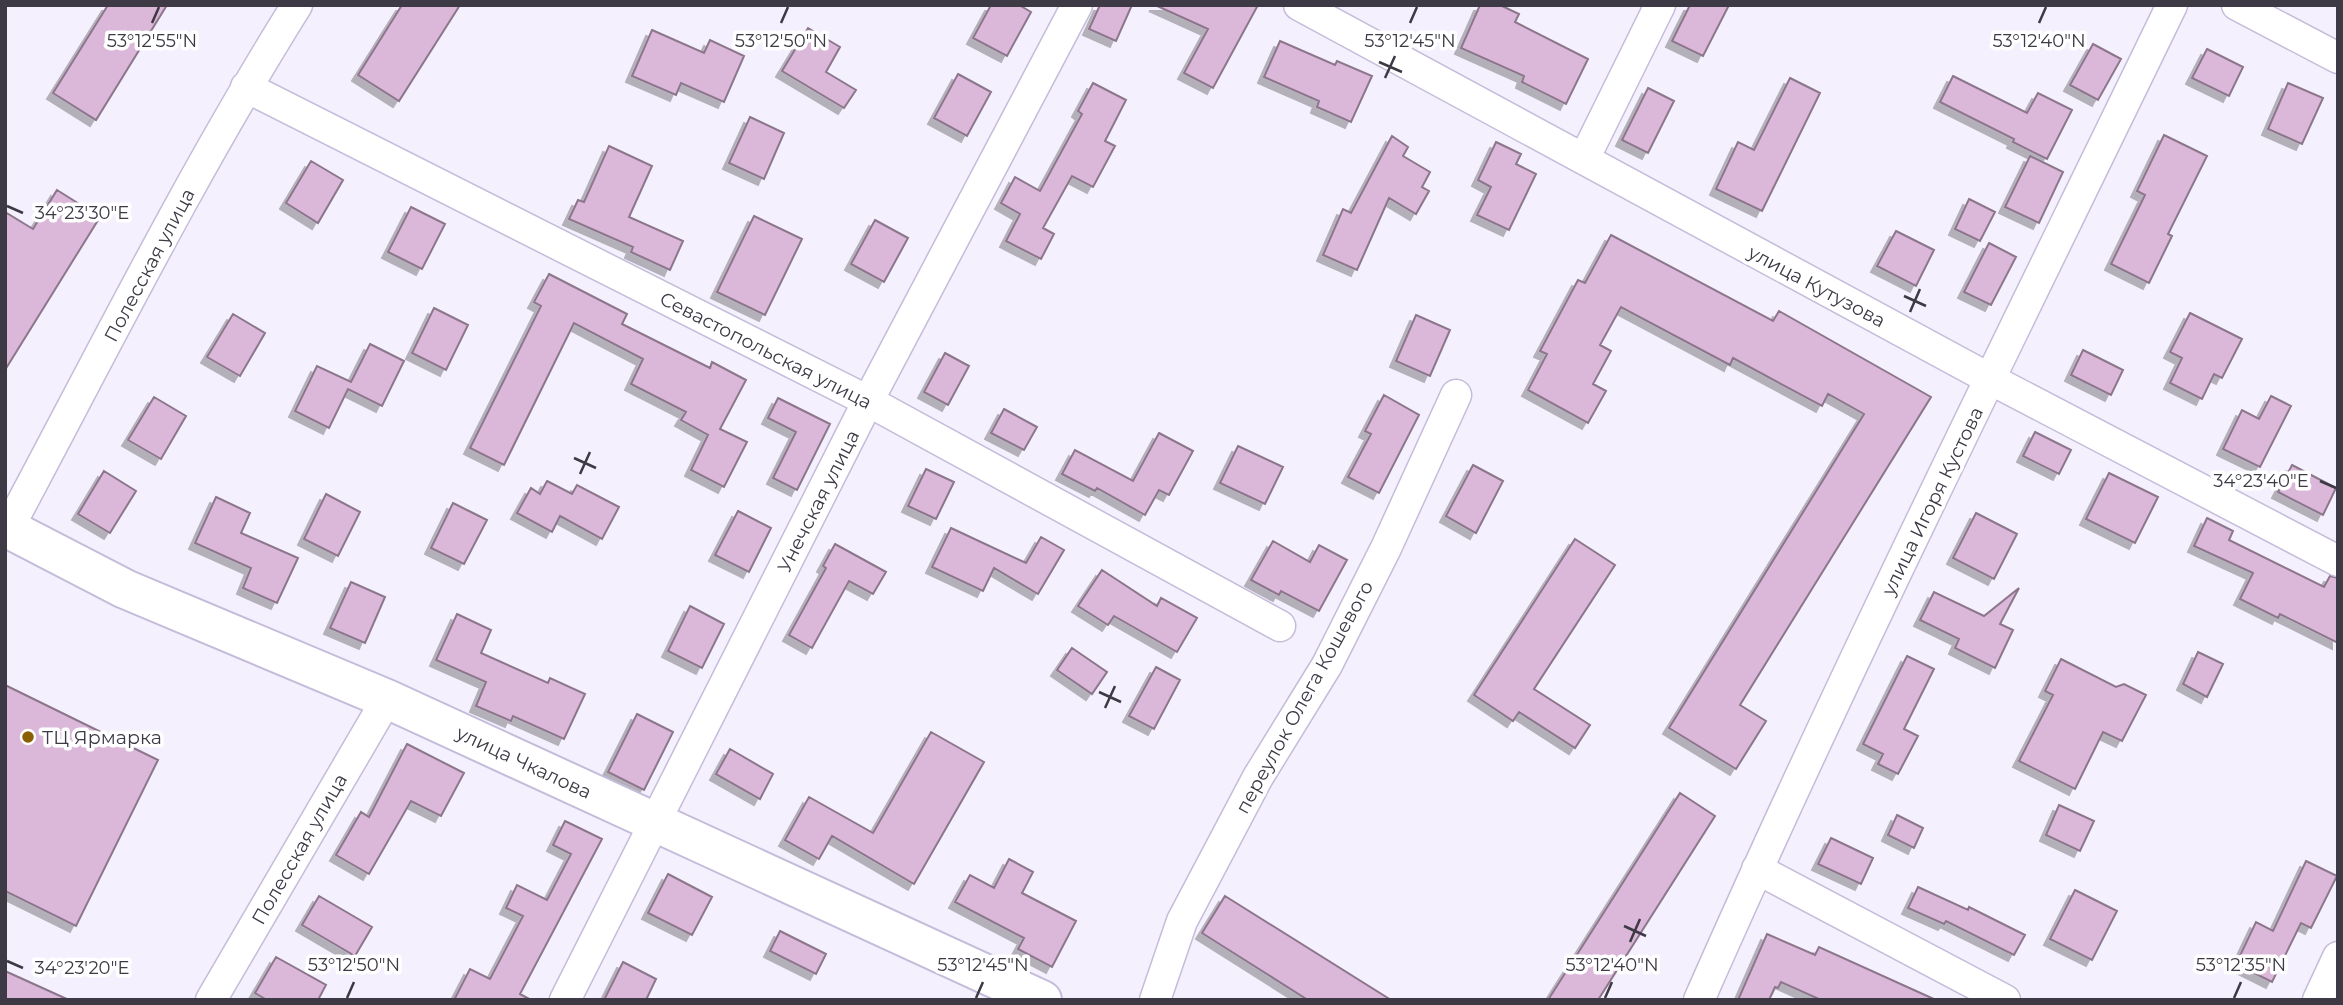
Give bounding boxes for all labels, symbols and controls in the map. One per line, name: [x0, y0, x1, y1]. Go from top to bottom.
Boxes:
text: 53°12'55"N: [107, 30, 197, 52]
text: 53°12'50"N: [735, 30, 827, 52]
text: 53°12'45"N: [1364, 30, 1456, 52]
text: 53°12'40"N: [1992, 30, 2086, 52]
street label: Полесская улица: [99, 185, 200, 346]
text: 34°23'30"E: [35, 202, 129, 224]
street label: улица Кутузова: [1743, 240, 1889, 332]
street label: Севастопольская улица: [656, 287, 876, 414]
street label: улица Игоря Кустова: [1876, 403, 1988, 600]
street label: Унечская улица: [773, 426, 864, 576]
text: 34°23'40"E: [2213, 470, 2309, 492]
street label: переулок Олега Кошевого: [1231, 577, 1378, 818]
street label: улица Чкалова: [452, 721, 595, 804]
place label: ТЦ Ярмарка: [42, 726, 162, 749]
marker: ТЦ Ярмарка: [20, 729, 36, 745]
street label: Полесская улица: [247, 770, 352, 929]
text: 53°12'50"N: [308, 954, 400, 976]
text: 53°12'45"N: [937, 954, 1029, 976]
text: 53°12'40"N: [1565, 954, 1659, 976]
text: 53°12'35"N: [2196, 954, 2286, 976]
text: 34°23'20"E: [35, 957, 129, 979]

